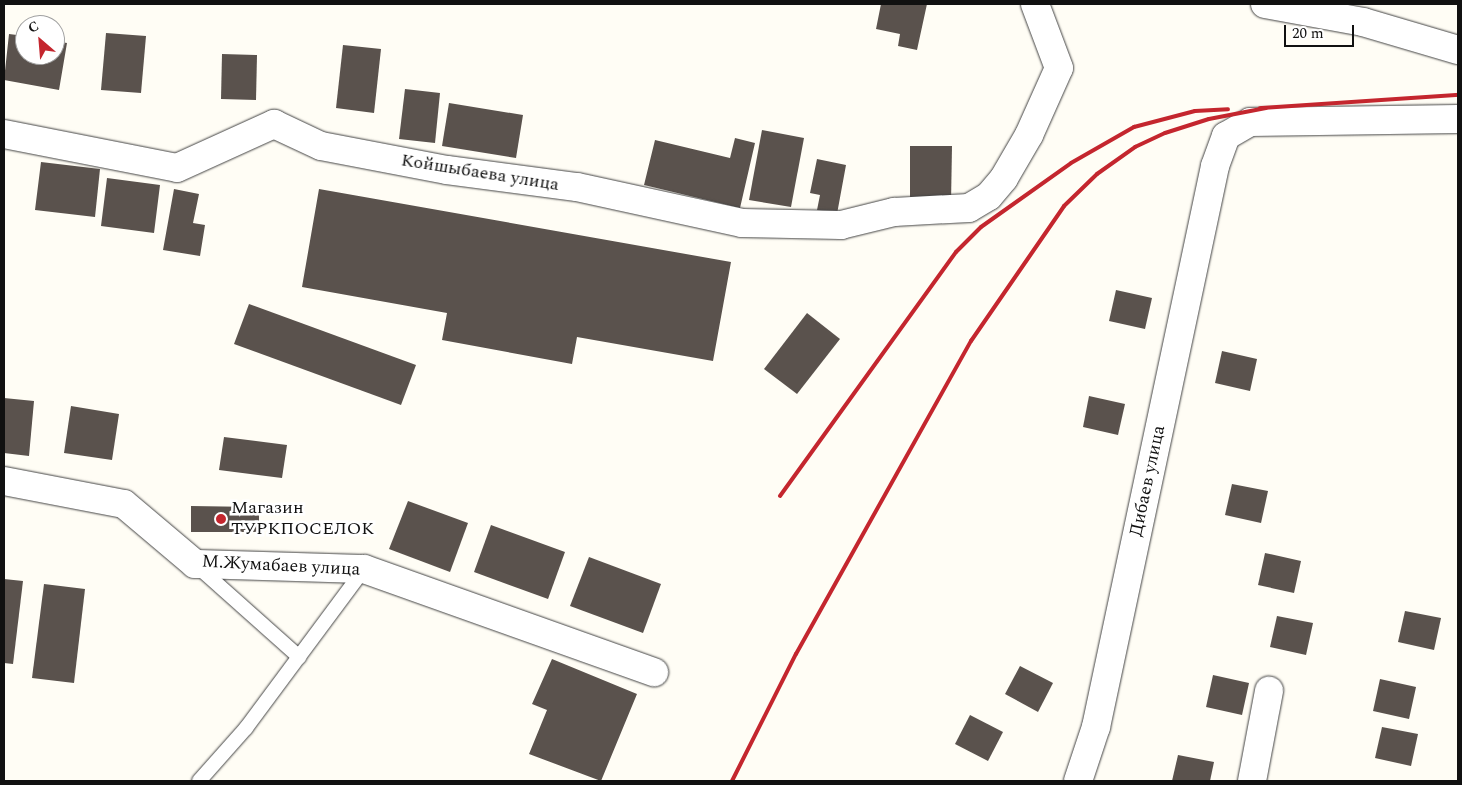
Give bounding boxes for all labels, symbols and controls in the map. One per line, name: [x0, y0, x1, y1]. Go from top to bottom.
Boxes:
north arrow: [15, 15, 65, 65]
text: С: [24, 15, 43, 39]
scale bar: [1287, 15, 1357, 47]
text: 20 m: [1292, 22, 1324, 45]
street label: Койшыбаева улица: [400, 150, 560, 196]
street label: Дибаев улица: [1126, 423, 1170, 539]
place label: Магазин ТУРКПОСЕЛОК: [231, 498, 374, 540]
marker: Магазин ТУРКПОСЕЛОК: [215, 513, 227, 525]
street label: М.Жумабаев улица: [201, 551, 361, 581]

